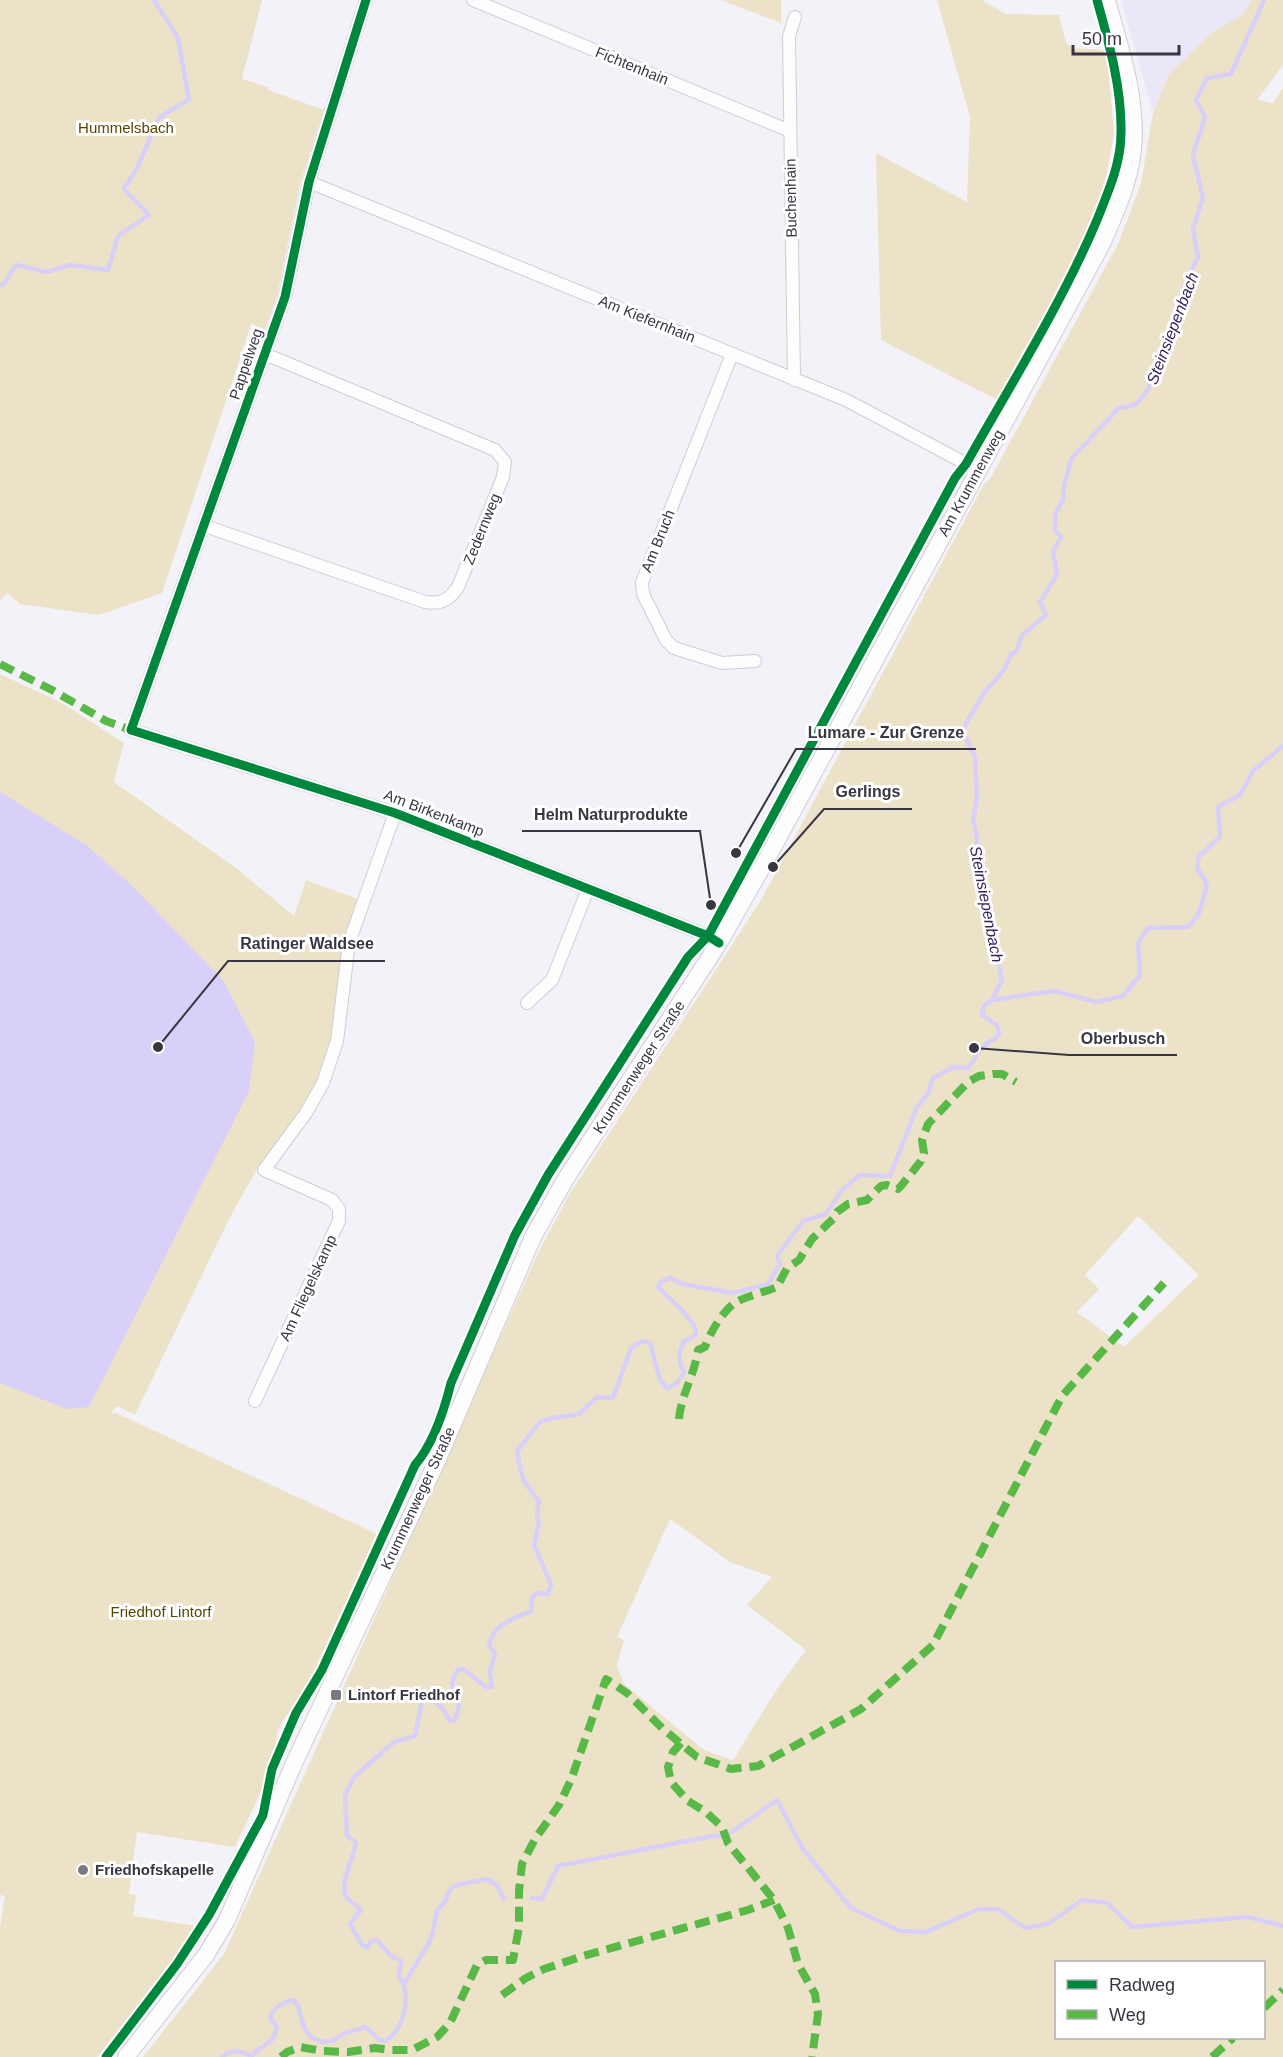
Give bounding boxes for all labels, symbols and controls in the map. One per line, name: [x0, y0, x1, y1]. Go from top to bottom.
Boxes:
scale bar: [1073, 18, 1180, 56]
text: 50 m: [1082, 29, 1122, 49]
street label: Fichtenhain: [593, 43, 671, 88]
park label: Hummelsbach: [78, 119, 174, 136]
street label: Buchenhain: [781, 158, 800, 238]
water label: Steinsiepenbach: [1143, 270, 1202, 386]
street label: Am Kiefernhain: [596, 291, 698, 346]
street label: Pappelweg: [225, 326, 266, 402]
street label: Am Krummenweg: [934, 427, 1007, 539]
street label: Zedernweg: [460, 491, 503, 567]
street label: Am Bruch: [637, 507, 678, 575]
callout: Lumare - Zur Grenze: [796, 715, 976, 749]
text: Lumare - Zur Grenze: [808, 724, 964, 741]
callout: Gerlings: [824, 775, 912, 809]
text: Gerlings: [836, 783, 901, 800]
street label: Am Birkenkamp: [382, 786, 487, 839]
callout: Helm Naturprodukte: [522, 797, 700, 831]
text: Helm Naturprodukte: [534, 806, 688, 823]
water label: Steinsiepenbach: [967, 844, 1006, 964]
callout: Ratinger Waldsee: [228, 927, 385, 961]
text: Ratinger Waldsee: [240, 935, 374, 952]
street label: Krummenweger Straße: [589, 997, 688, 1136]
callout: Oberbusch: [1069, 1021, 1177, 1055]
text: Oberbusch: [1081, 1030, 1165, 1047]
street label: Am Fliegelskamp: [276, 1232, 340, 1344]
street label: Krummenweger Straße: [377, 1424, 458, 1572]
park label: Friedhof Lintorf: [111, 1603, 212, 1620]
place label: Lintorf Friedhof: [348, 1686, 461, 1703]
marker: Lintorf Friedhof: [329, 1688, 343, 1702]
place label: Friedhofskapelle: [95, 1861, 214, 1878]
marker: Friedhofskapelle: [76, 1863, 90, 1877]
legend: [1055, 1961, 1265, 2039]
text: Radweg: [1109, 1975, 1175, 1995]
text: Weg: [1109, 2005, 1146, 2025]

